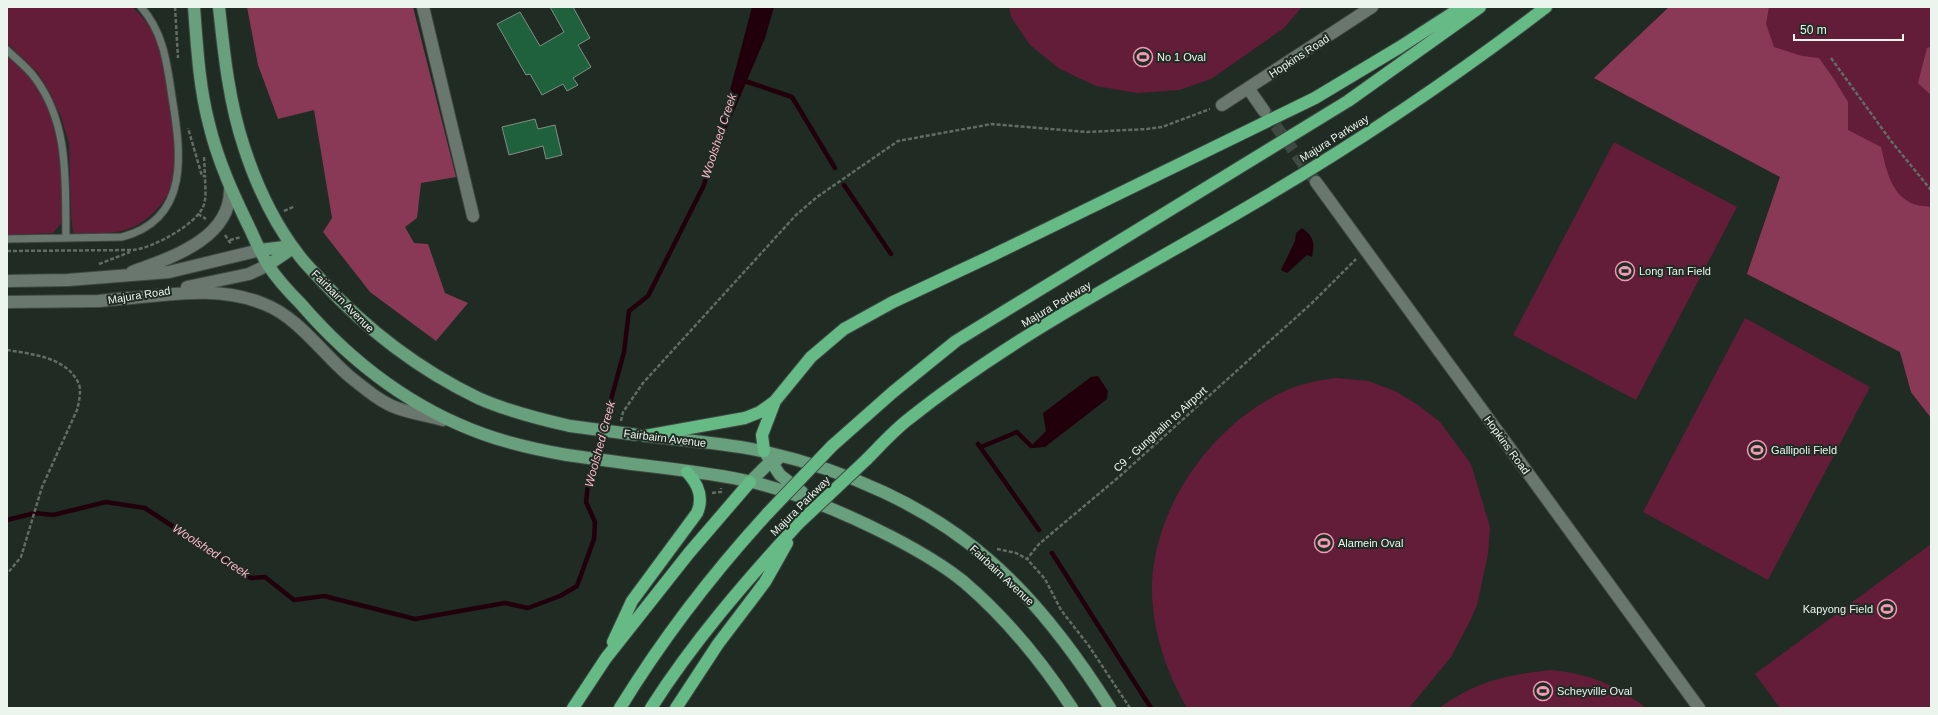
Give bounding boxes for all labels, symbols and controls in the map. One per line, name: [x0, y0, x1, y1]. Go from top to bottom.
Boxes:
scale bar: [1794, 16, 1903, 42]
text: 50 m: [1800, 23, 1827, 37]
street label: Hopkins Road: [1267, 32, 1331, 80]
sports icon: No 1 Oval: [1132, 46, 1154, 68]
place label: No 1 Oval: [1157, 51, 1206, 63]
water label: Woolshed Creek: [699, 91, 740, 180]
street label: Majura Parkway: [1297, 112, 1371, 164]
sports icon: Long Tan Field: [1614, 260, 1636, 282]
place label: Long Tan Field: [1639, 265, 1711, 277]
street label: Fairbairn Avenue: [309, 267, 377, 335]
street label: Majura Parkway: [1019, 278, 1093, 329]
street label: Majura Road: [107, 284, 171, 306]
street label: C9 - Gunghalin to Airport: [1111, 384, 1209, 474]
water label: Woolshed Creek: [582, 398, 618, 489]
street label: Hopkins Road: [1482, 414, 1532, 476]
street label: Fairbairn Avenue: [623, 427, 707, 449]
sports icon: Gallipoli Field: [1746, 439, 1768, 461]
place label: Gallipoli Field: [1771, 444, 1837, 456]
street label: Majura Parkway: [768, 474, 832, 538]
water label: Woolshed Creek: [170, 521, 253, 582]
sports icon: Alamein Oval: [1313, 532, 1335, 554]
place label: Alamein Oval: [1338, 537, 1403, 549]
street label: Fairbairn Avenue: [968, 542, 1036, 608]
sports icon: Kapyong Field: [1876, 598, 1898, 620]
place label: Kapyong Field: [1803, 603, 1873, 615]
sports icon: Scheyville Oval: [1532, 680, 1554, 702]
place label: Scheyville Oval: [1557, 685, 1632, 697]

